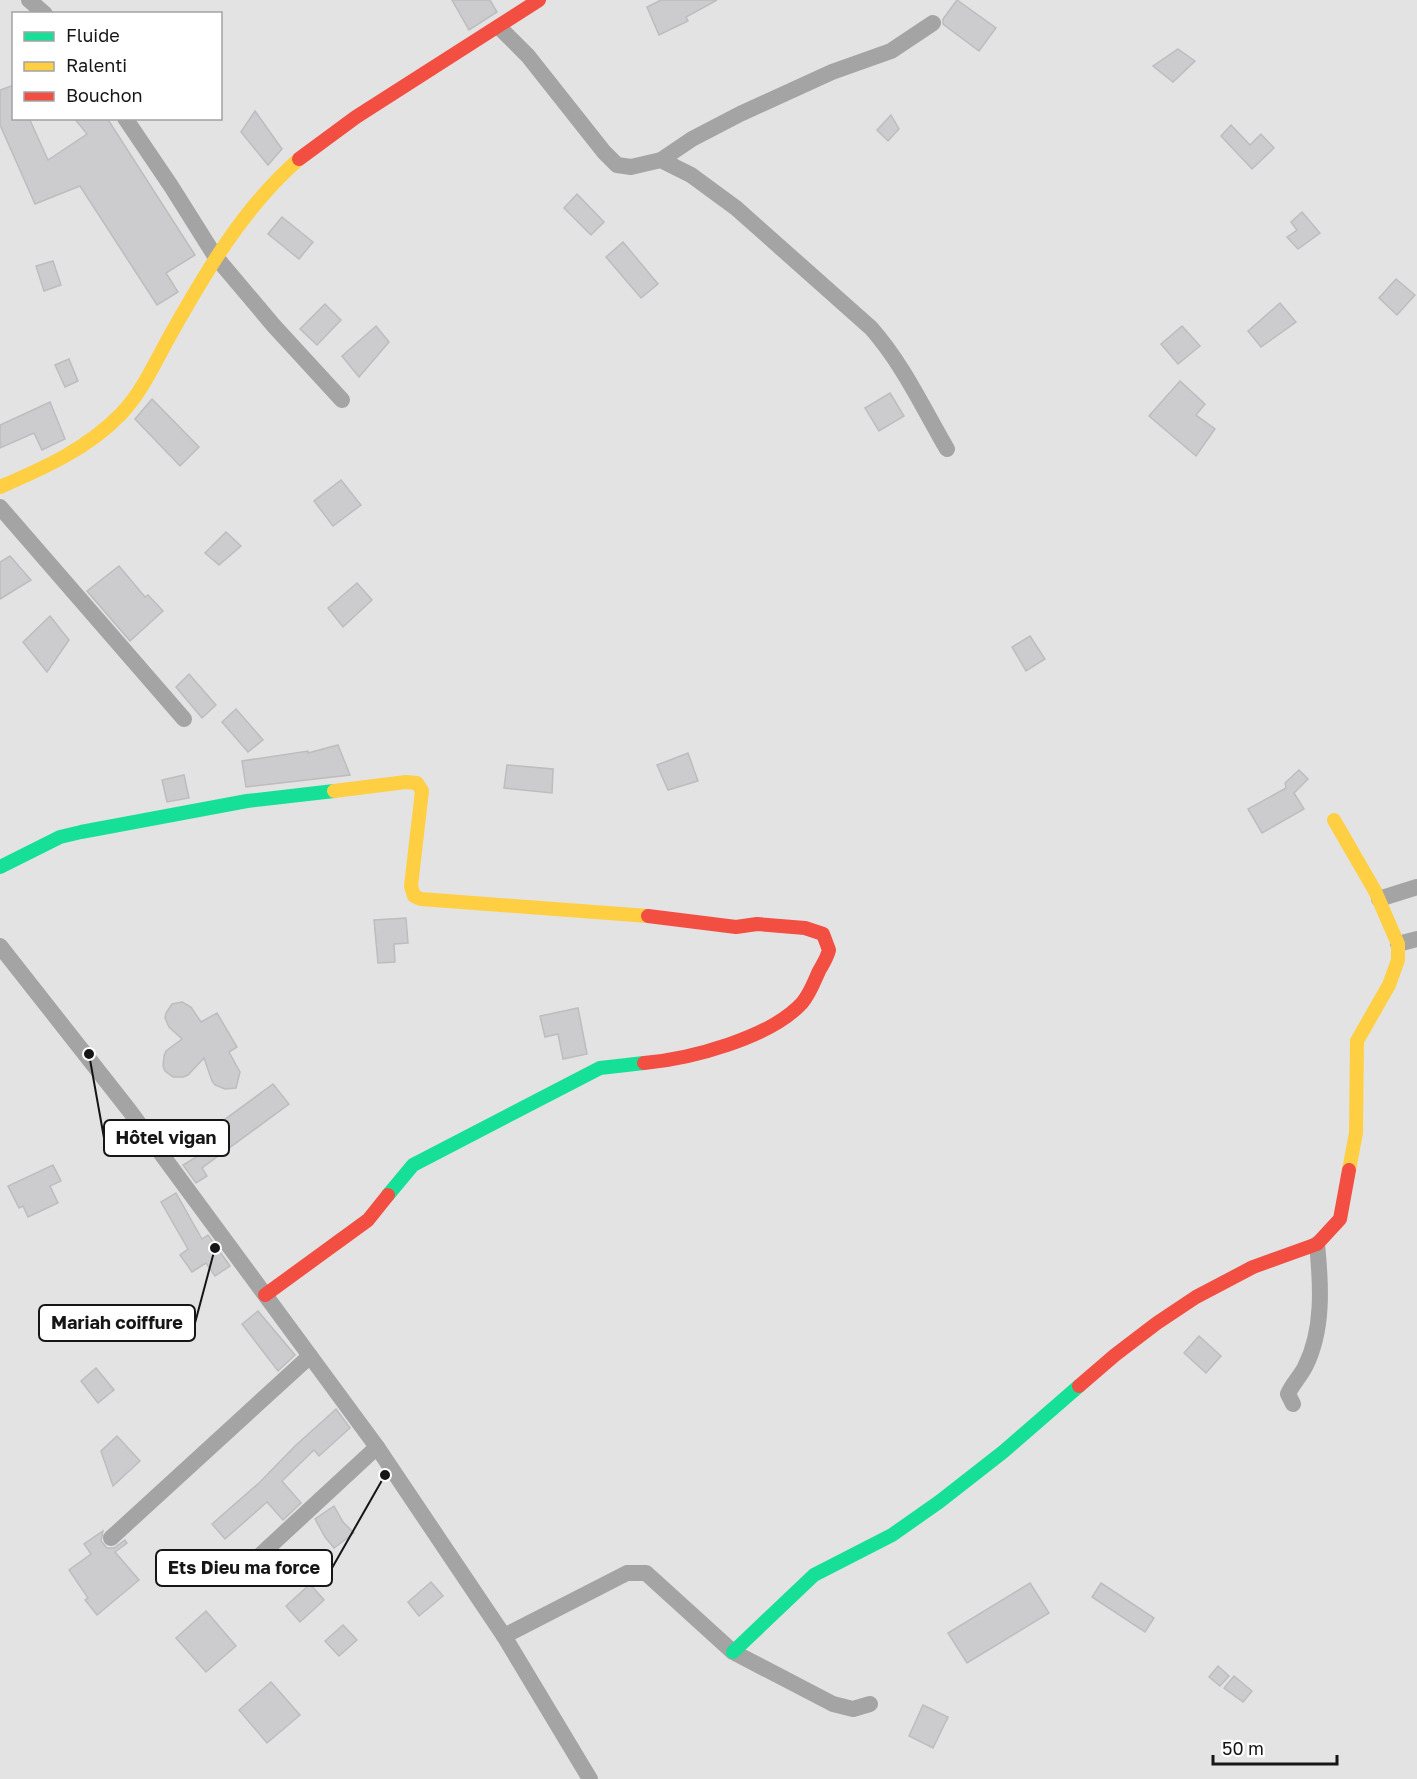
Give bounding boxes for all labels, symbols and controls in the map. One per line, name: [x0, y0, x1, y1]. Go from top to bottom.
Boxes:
legend: [12, 12, 222, 120]
text: Fluide: [66, 24, 120, 46]
text: Ralenti: [66, 54, 127, 76]
text: Bouchon: [66, 84, 143, 106]
callout: Hôtel vigan: [104, 1120, 229, 1156]
text: Hôtel vigan: [116, 1126, 217, 1148]
callout: Mariah coiffure: [39, 1305, 195, 1341]
text: Mariah coiffure: [51, 1311, 183, 1333]
callout: Ets Dieu ma force: [156, 1550, 332, 1586]
text: Ets Dieu ma force: [168, 1556, 321, 1578]
scale bar: [1213, 1728, 1338, 1766]
text: 50 m: [1222, 1737, 1264, 1759]

